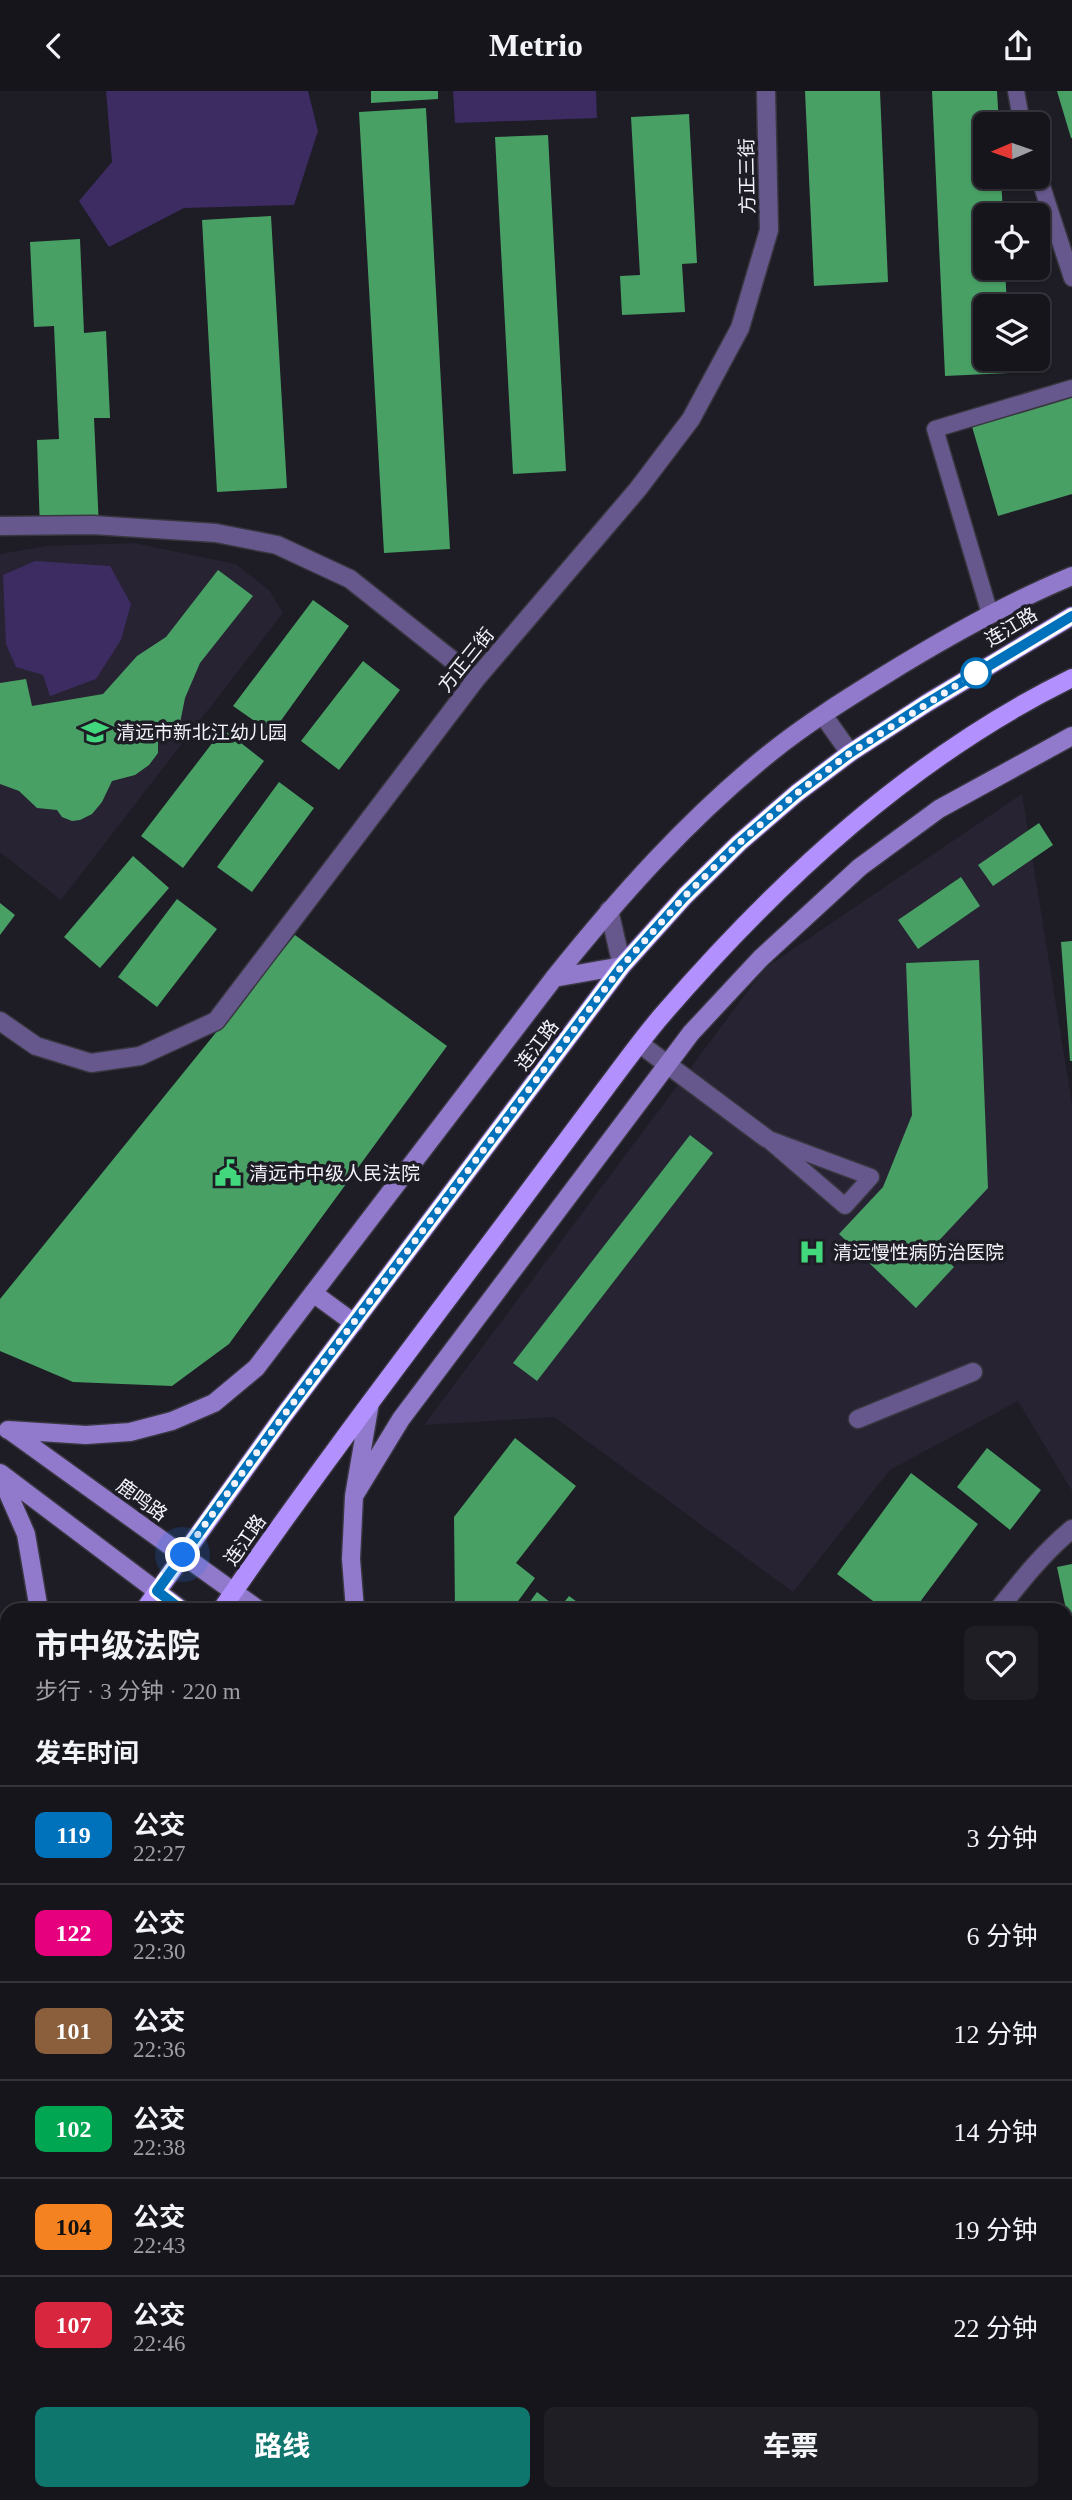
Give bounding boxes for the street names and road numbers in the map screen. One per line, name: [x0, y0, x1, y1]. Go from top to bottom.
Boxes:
street label: 方正三街: [736, 138, 758, 214]
street label: 连江路: [981, 603, 1041, 651]
street label: 方正三街: [434, 624, 498, 696]
street label: 连江路: [511, 1016, 563, 1074]
street label: 鹿鸣路: [113, 1475, 171, 1525]
street label: 连江路: [220, 1511, 270, 1569]

